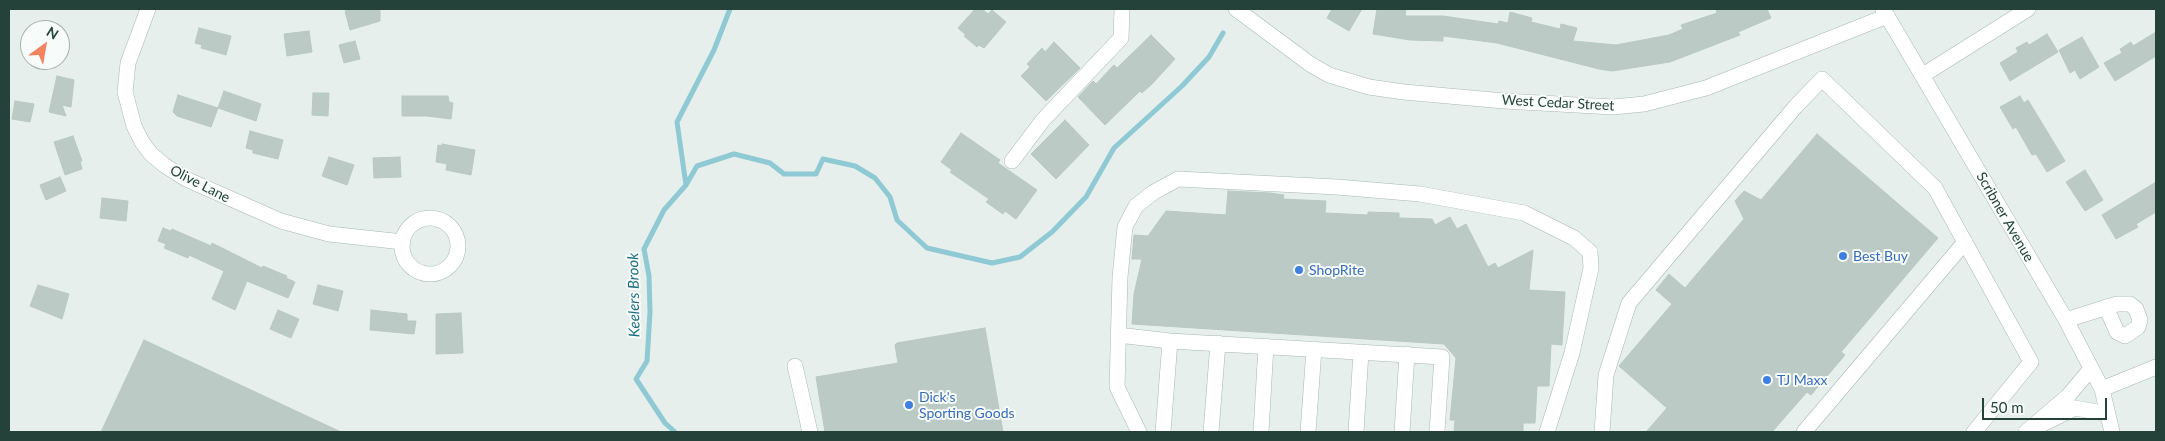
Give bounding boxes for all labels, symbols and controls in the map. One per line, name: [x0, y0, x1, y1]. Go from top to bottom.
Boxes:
north arrow: [20, 20, 70, 70]
text: N: [44, 23, 62, 43]
street label: West Cedar Street: [1501, 92, 1615, 114]
street label: Olive Lane: [167, 162, 233, 206]
street label: Scribner Avenue: [1973, 169, 2037, 265]
place label: Best Buy: [1853, 248, 1908, 264]
marker: Best Buy: [1837, 250, 1849, 262]
water label: Keelers Brook: [624, 253, 644, 337]
place label: ShopRite: [1309, 262, 1364, 278]
marker: ShopRite: [1293, 264, 1305, 276]
place label: TJ Maxx: [1777, 372, 1827, 388]
marker: TJ Maxx: [1761, 374, 1773, 386]
scale bar: [1985, 388, 2110, 420]
place label: Dick's Sporting Goods: [919, 389, 1015, 422]
text: 50 m: [1990, 398, 2024, 416]
marker: Dick's Sporting Goods: [903, 399, 915, 411]

